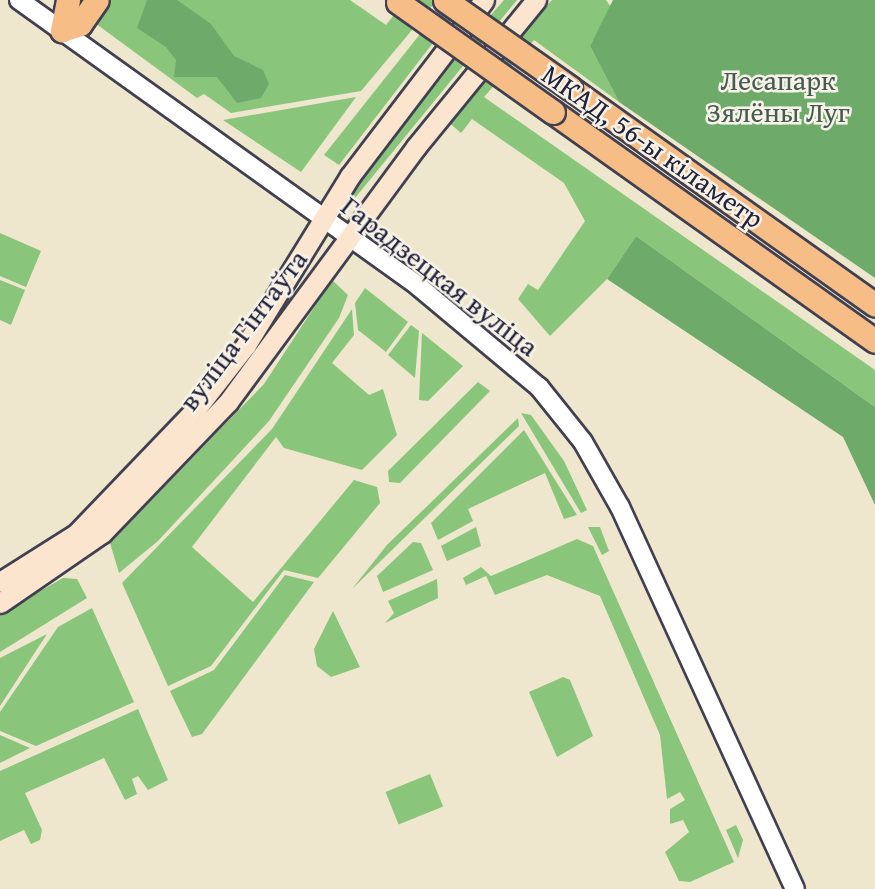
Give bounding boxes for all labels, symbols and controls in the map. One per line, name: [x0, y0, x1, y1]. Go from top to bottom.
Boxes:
street label: МКАД, 56-ы кіламетр: [536, 57, 770, 235]
park label: Лесапарк Зялёны Луг: [706, 63, 850, 129]
street label: Гарадзецкая вуліца: [335, 189, 545, 363]
street label: вуліца Гінтаўта: [172, 243, 314, 417]

